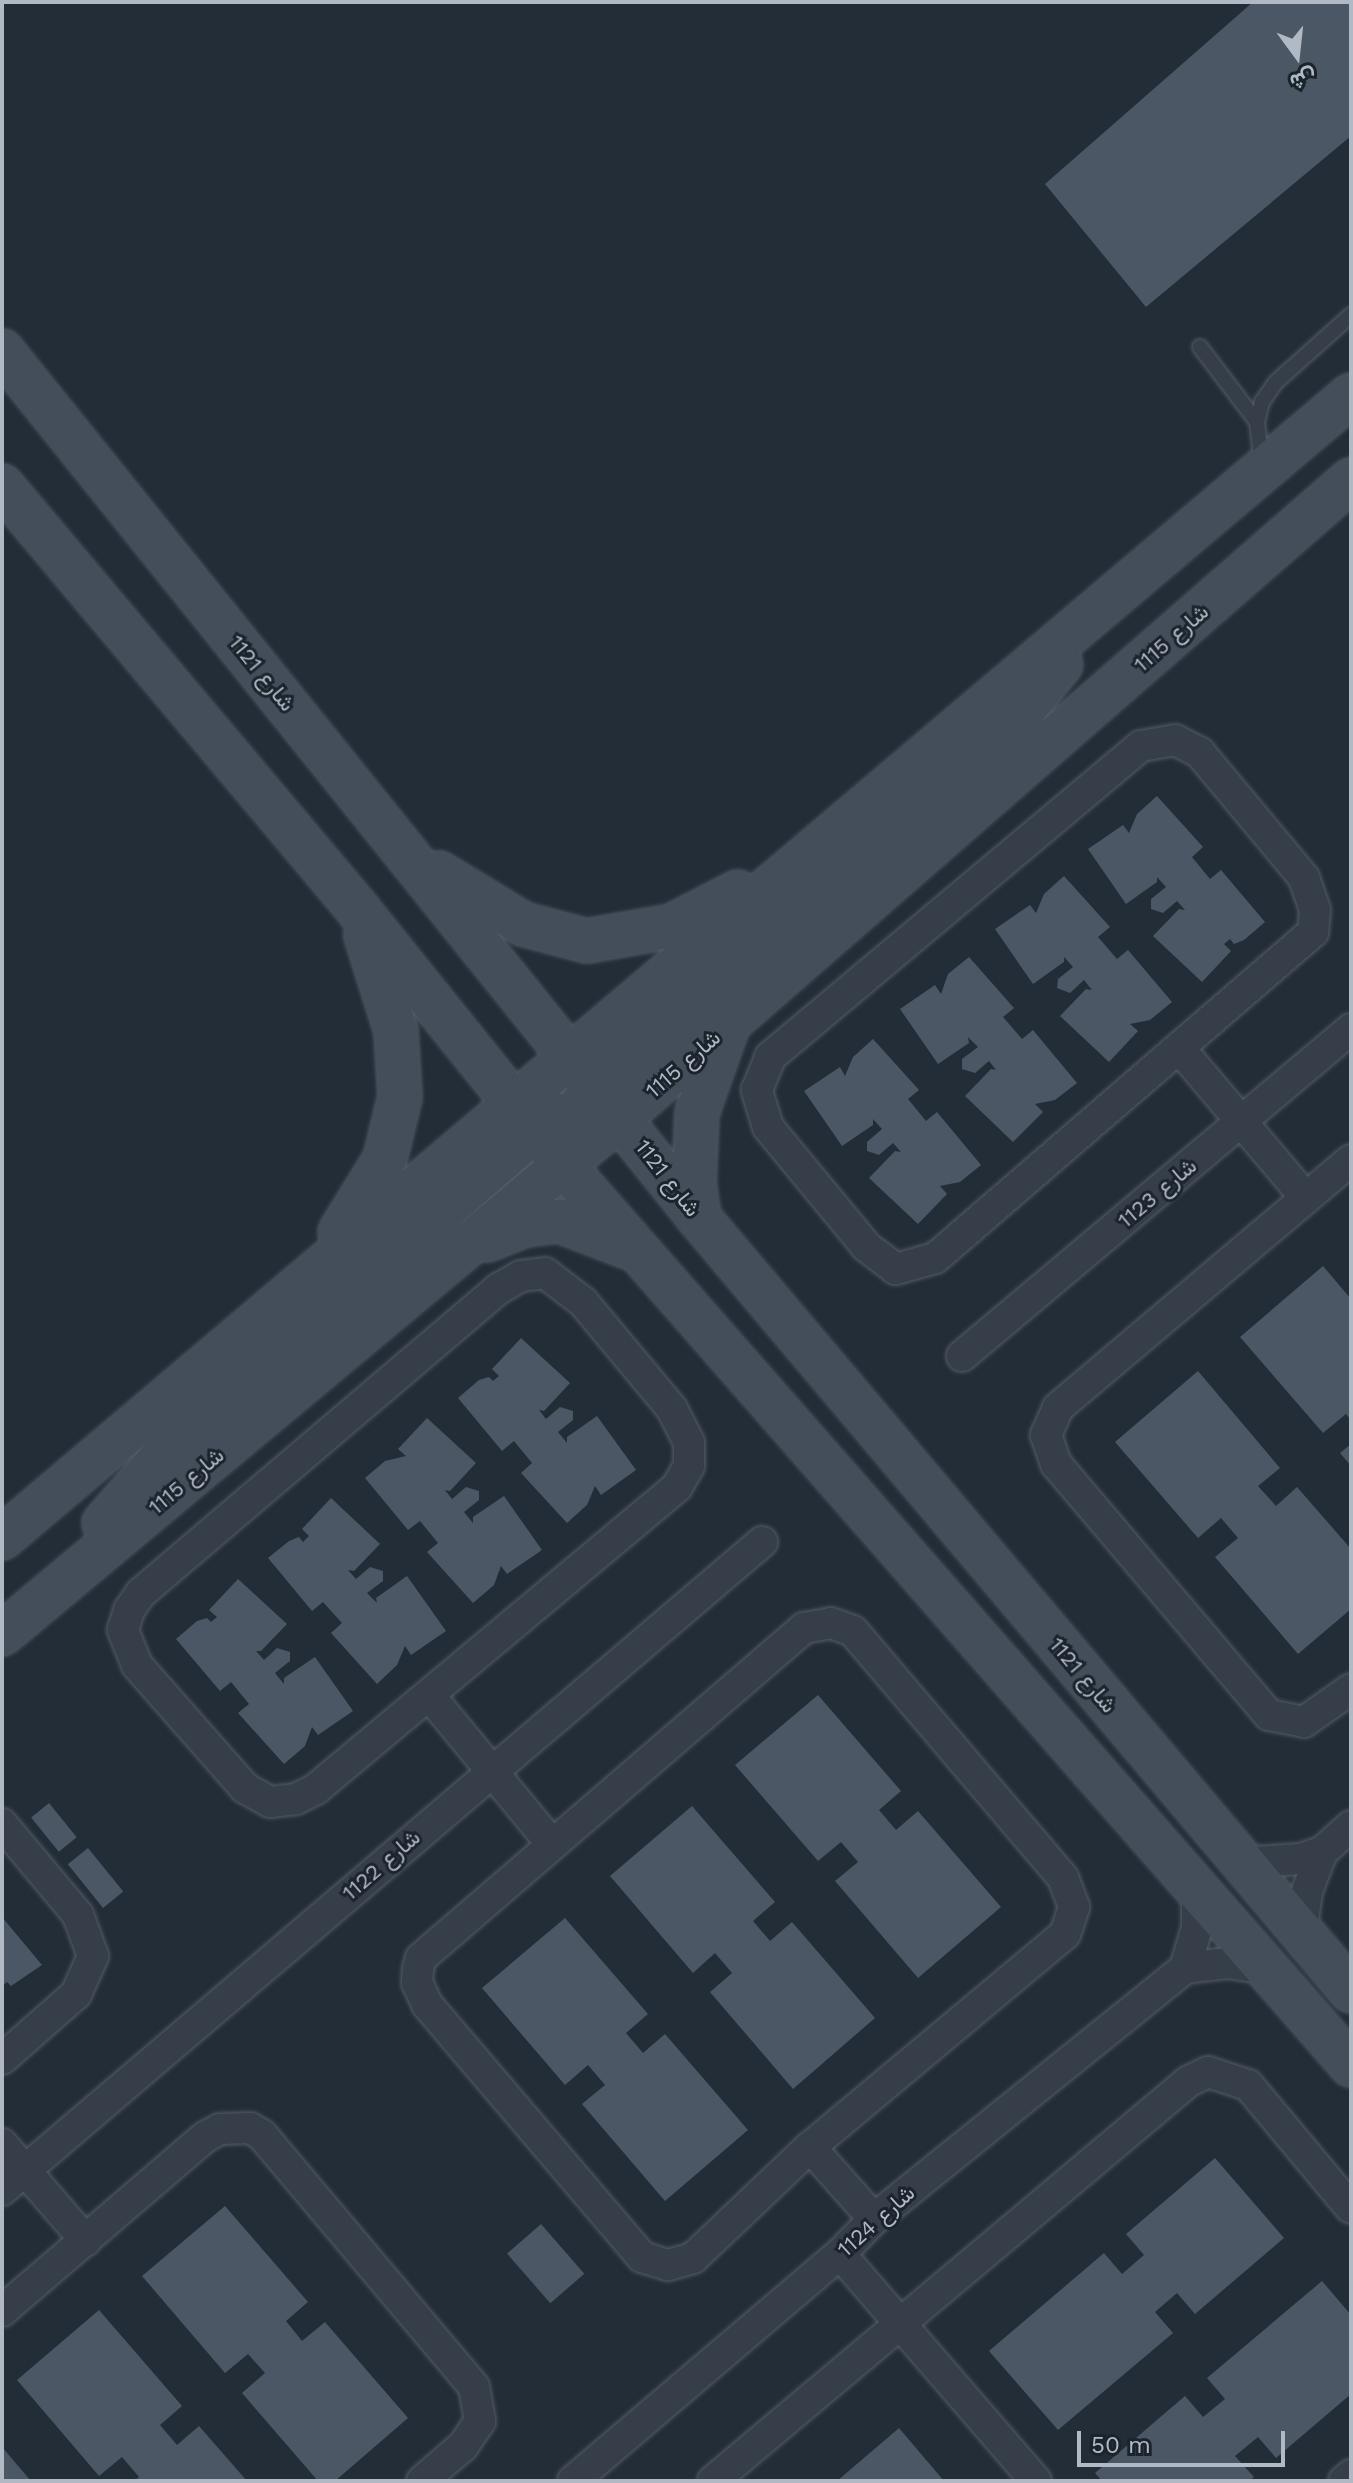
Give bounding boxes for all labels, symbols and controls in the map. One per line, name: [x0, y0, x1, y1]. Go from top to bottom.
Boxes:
north arrow: [1257, 16, 1337, 96]
text: ش: [1287, 64, 1319, 95]
street label: شارع 1115: [1128, 598, 1214, 678]
street label: شارع 1121: [223, 630, 301, 716]
street label: شارع 1115: [640, 1024, 726, 1104]
street label: شارع 1121: [630, 1134, 706, 1222]
street label: شارع 1123: [1112, 1152, 1202, 1234]
street label: شارع 1115: [143, 1442, 229, 1520]
street label: شارع 1121: [1044, 1632, 1122, 1718]
street label: شارع 1122: [337, 1824, 425, 1906]
street label: شارع 1124: [832, 2180, 920, 2262]
scale bar: [1081, 2415, 1289, 2465]
text: 50 m: [1091, 2431, 1151, 2459]

